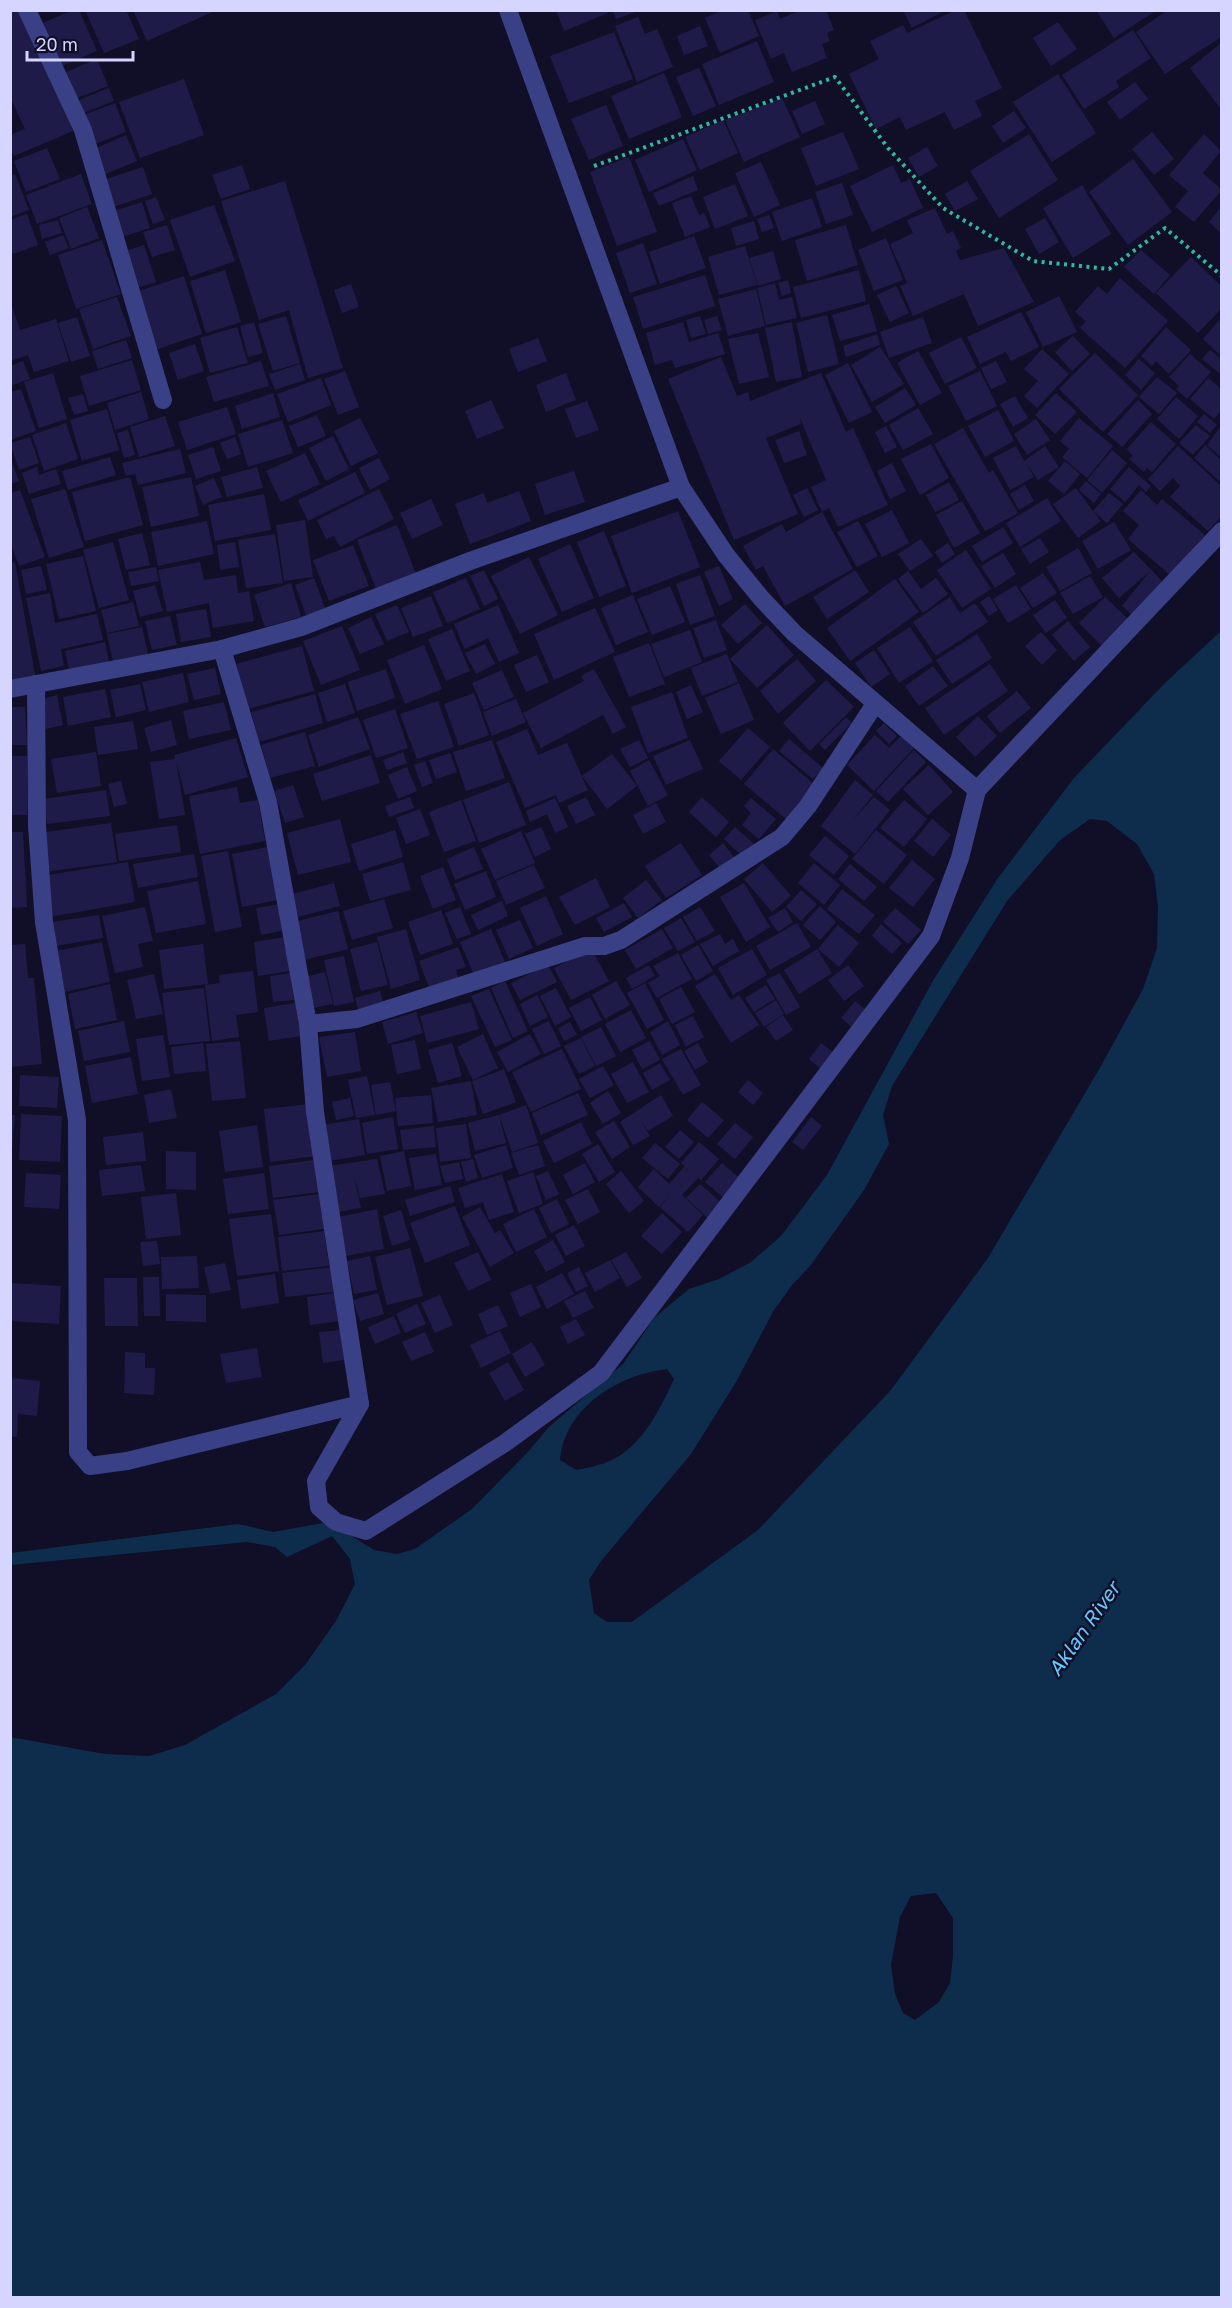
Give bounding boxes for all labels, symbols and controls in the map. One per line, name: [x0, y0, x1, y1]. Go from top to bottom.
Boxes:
scale bar: [27, 24, 134, 62]
text: 20 m: [36, 33, 78, 55]
water label: Aklan River: [1042, 1574, 1126, 1680]

